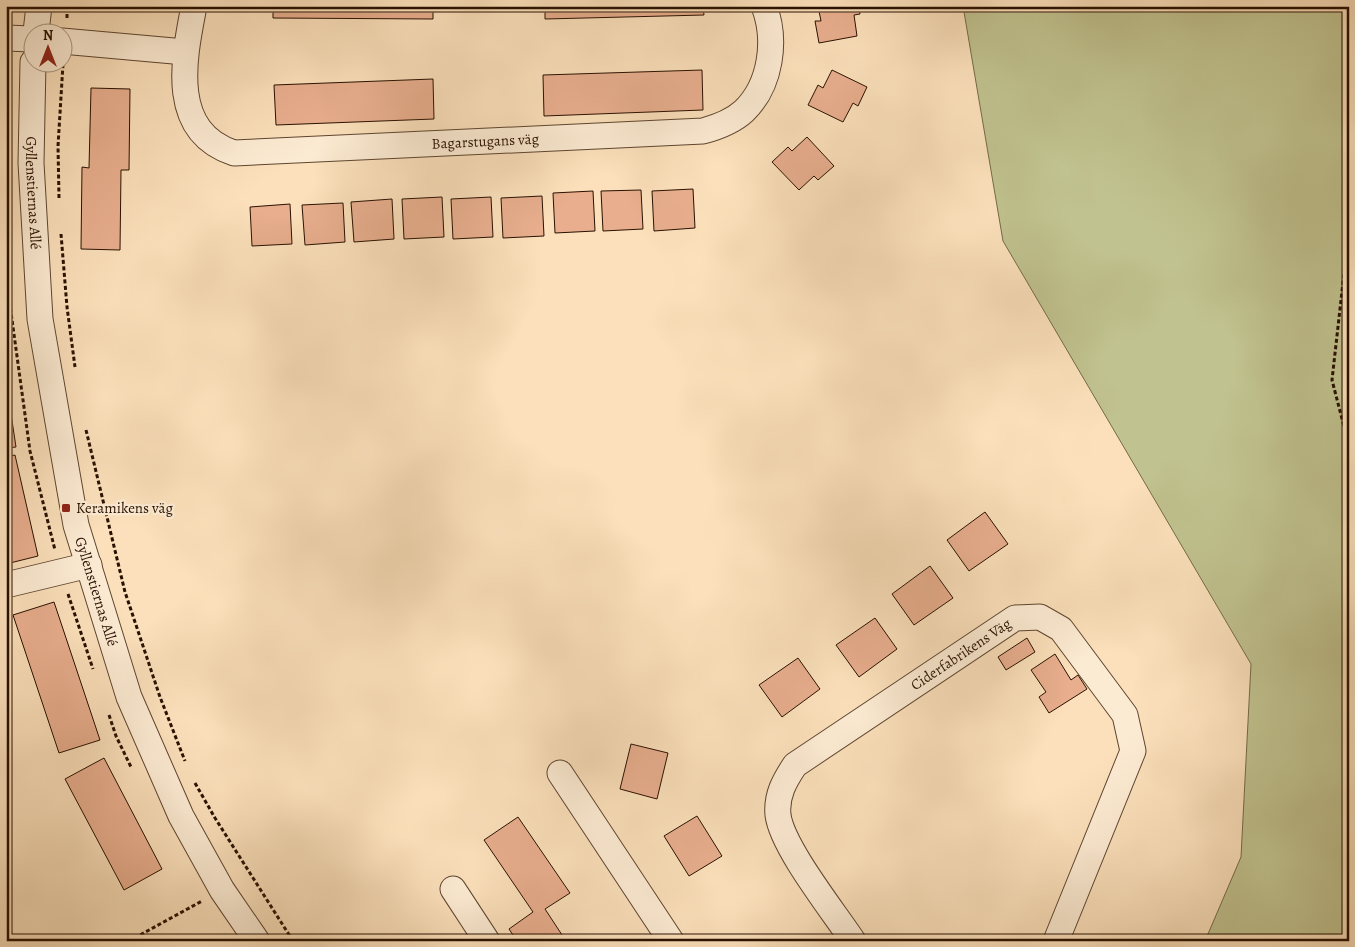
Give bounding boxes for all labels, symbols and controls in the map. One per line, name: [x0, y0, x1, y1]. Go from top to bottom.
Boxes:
north arrow: [22, 22, 72, 72]
text: N: [43, 26, 53, 45]
street label: Bagarstugans väg: [431, 129, 540, 154]
street label: Gyllenstiernas Allé: [21, 136, 46, 250]
place label: Keramikens väg: [76, 498, 174, 518]
marker: Keramikens väg: [60, 502, 72, 514]
street label: Gyllenstiernas Allé: [70, 534, 123, 649]
street label: Ciderfabrikens Väg: [907, 613, 1015, 695]

